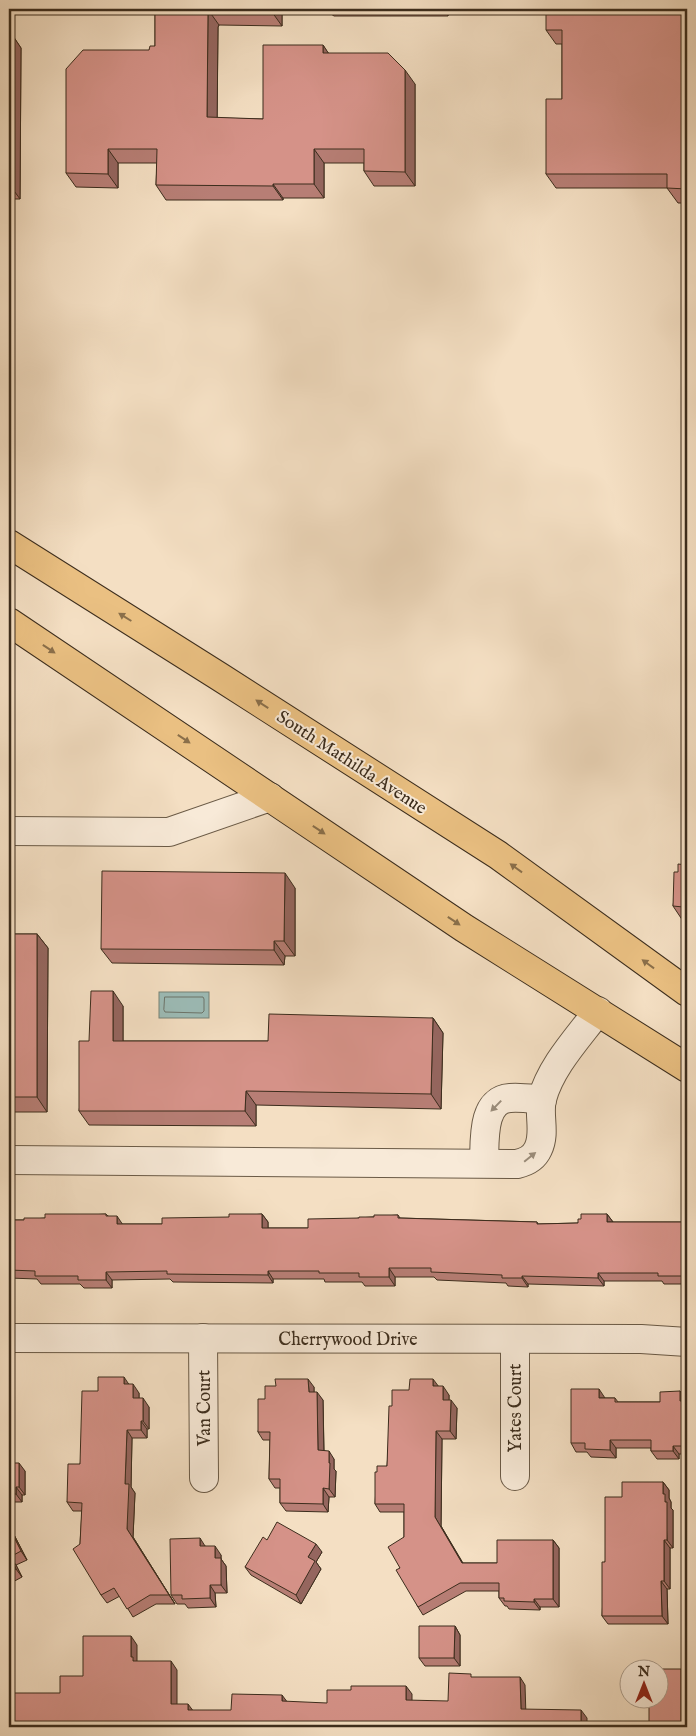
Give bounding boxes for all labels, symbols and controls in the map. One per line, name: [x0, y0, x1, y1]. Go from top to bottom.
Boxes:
one-way arrow: [118, 612, 132, 622]
one-way arrow: [42, 644, 56, 654]
one-way arrow: [256, 699, 269, 709]
street label: South Mathilda Avenue: [272, 706, 431, 820]
one-way arrow: [177, 734, 191, 744]
one-way arrow: [312, 825, 326, 835]
one-way arrow: [509, 863, 523, 873]
one-way arrow: [447, 916, 461, 926]
one-way arrow: [641, 959, 655, 969]
one-way arrow: [490, 1100, 502, 1112]
one-way arrow: [524, 1151, 537, 1162]
street label: Cherrywood Drive: [278, 1329, 418, 1352]
street label: Yates Court: [505, 1364, 528, 1452]
street label: Van Court: [194, 1370, 217, 1447]
north arrow: [618, 1658, 668, 1708]
text: N: [637, 1663, 650, 1681]

